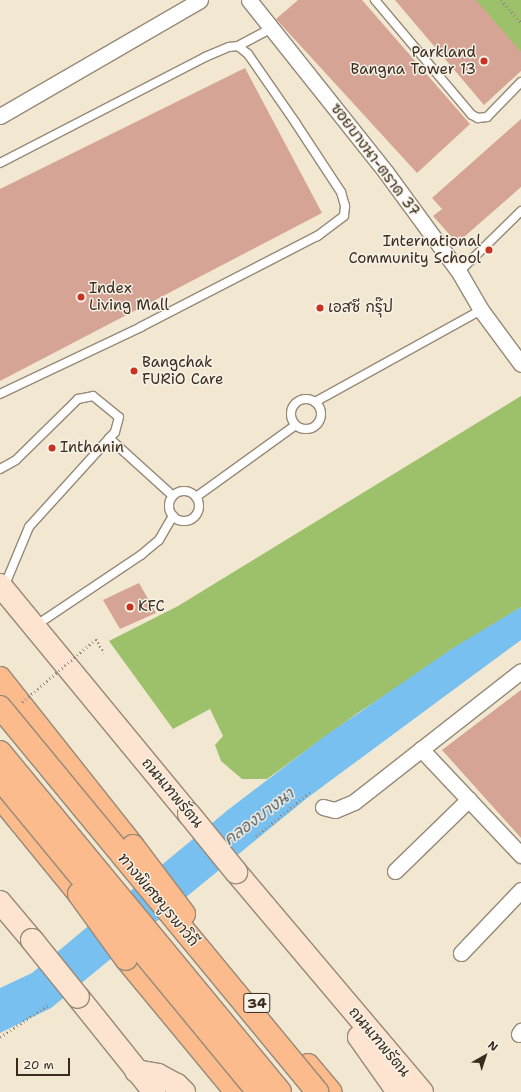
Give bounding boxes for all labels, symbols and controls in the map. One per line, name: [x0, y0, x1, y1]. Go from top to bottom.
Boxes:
place label: Parkland Bangna Tower 13: [350, 43, 476, 78]
marker: Parkland Bangna Tower 13: [479, 56, 489, 66]
street label: ซอยบางนา-ตราด 37: [327, 100, 423, 220]
place label: International Community School: [348, 232, 481, 267]
marker: International Community School: [484, 245, 494, 255]
place label: Index Living Mall: [89, 279, 169, 314]
marker: Index Living Mall: [76, 292, 86, 302]
place label: เอสซี กรุ๊ป: [328, 299, 393, 317]
marker: เอสซี กรุ๊ป: [315, 303, 325, 313]
place label: Bangchak FURiO Care: [142, 353, 224, 388]
marker: Bangchak FURiO Care: [129, 366, 139, 376]
place label: Inthanin: [60, 439, 124, 457]
marker: Inthanin: [47, 443, 57, 453]
place label: KFC: [138, 598, 165, 616]
marker: KFC: [125, 602, 135, 612]
street label: ถนนเทพรัตน: [138, 754, 206, 832]
water label: คลองบางนา: [220, 784, 298, 850]
street label: ทางพิเศษบูรพาวิถี: [114, 850, 202, 950]
road number: 34: [243, 991, 271, 1015]
street label: ถนนเทพรัตน: [345, 1003, 413, 1081]
north arrow: [465, 1036, 505, 1076]
text: N: [485, 1038, 501, 1055]
scale bar: [18, 1050, 72, 1076]
text: 20 m: [23, 1057, 54, 1073]

